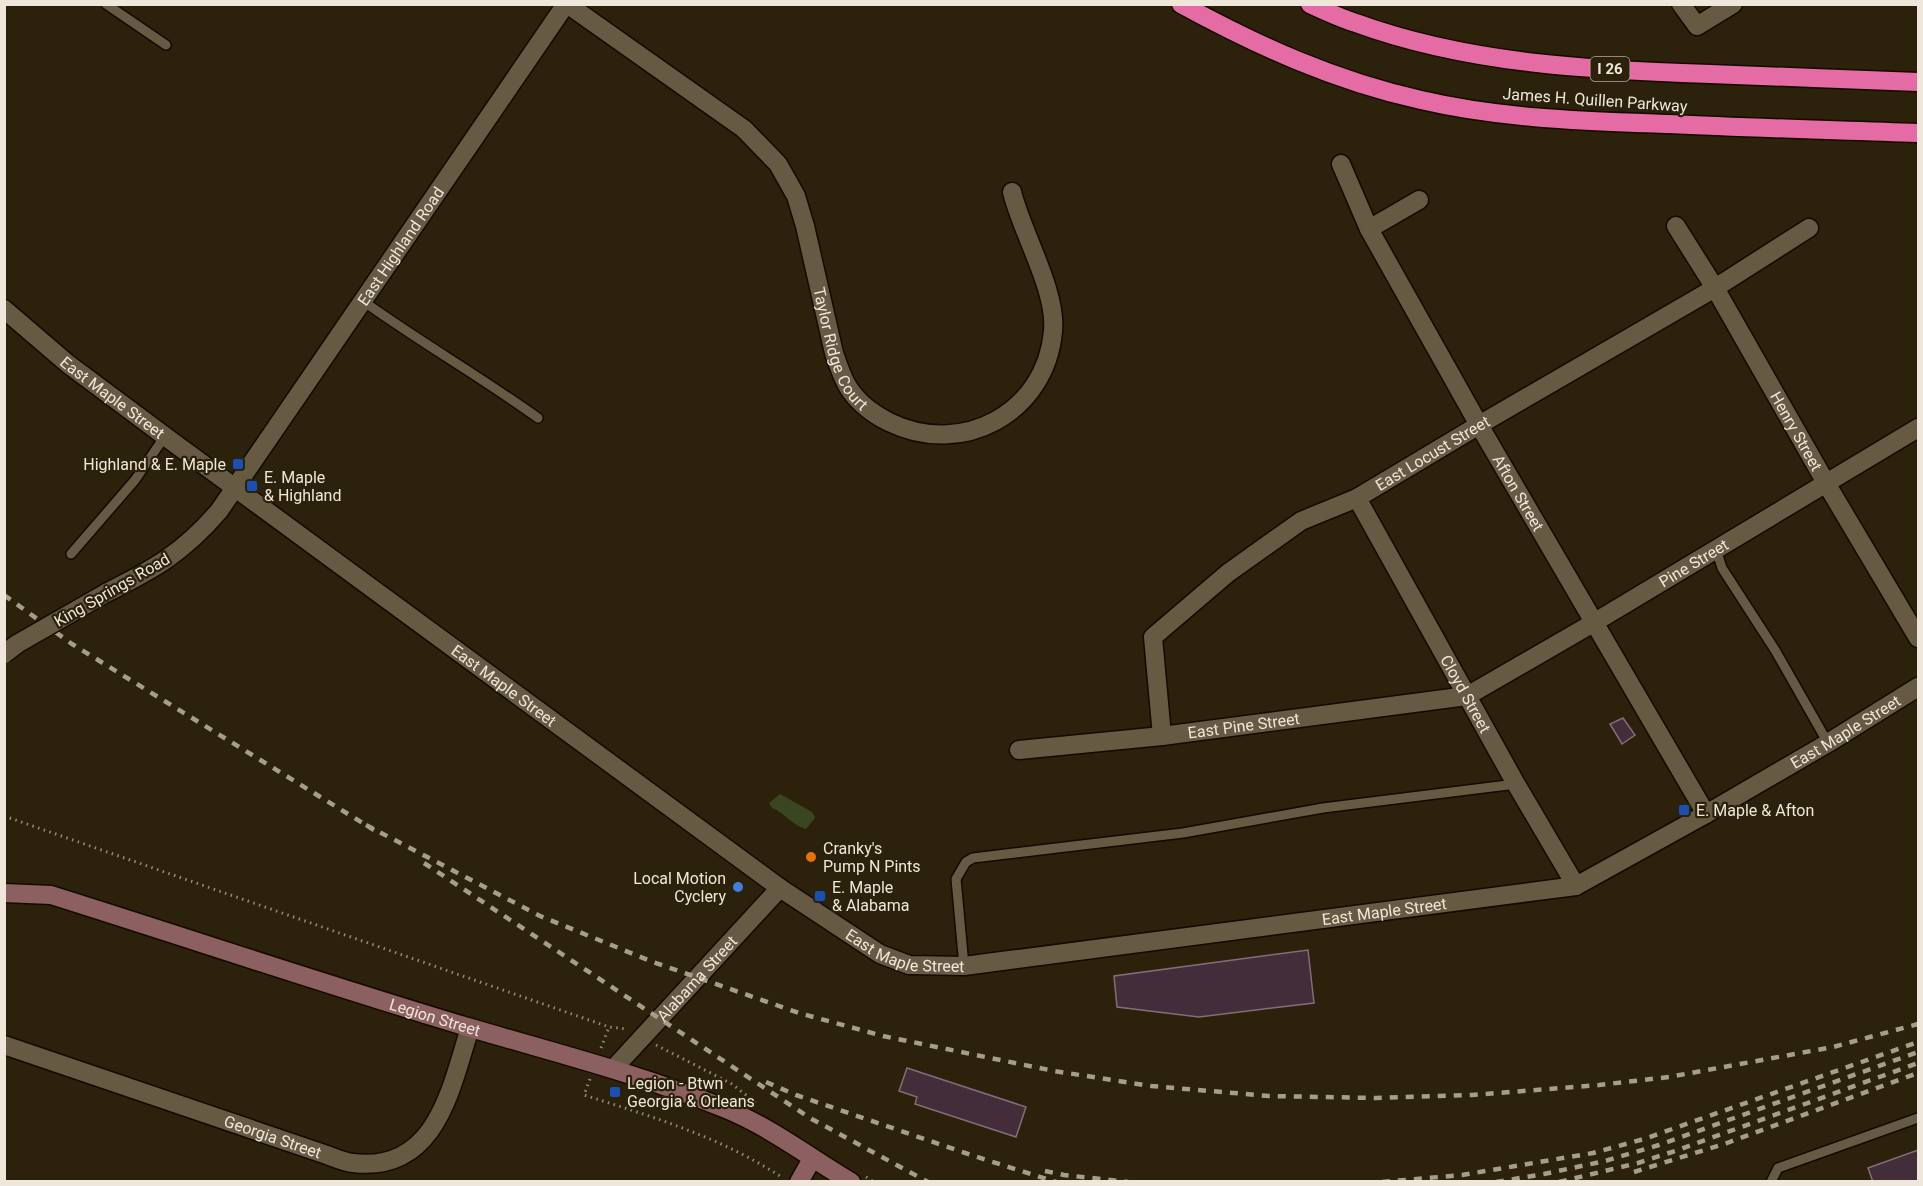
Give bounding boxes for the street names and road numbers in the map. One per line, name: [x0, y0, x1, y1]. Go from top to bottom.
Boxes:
road number: I 26: [1590, 57, 1630, 81]
street label: James H. Quillen Parkway: [1502, 84, 1688, 116]
street label: East Highland Road: [353, 183, 448, 309]
street label: Taylor Ridge Court: [810, 285, 872, 414]
street label: East Maple Street: [56, 352, 169, 442]
street label: Henry Street: [1766, 388, 1827, 474]
street label: East Locust Street: [1372, 411, 1493, 494]
street label: Afton Street: [1489, 451, 1548, 534]
street label: Pine Street: [1655, 535, 1732, 591]
street label: King Springs Road: [51, 549, 173, 631]
street label: East Maple Street: [448, 641, 560, 730]
street label: Cloyd Street: [1437, 652, 1495, 736]
street label: East Maple Street: [1787, 691, 1904, 772]
street label: East Pine Street: [1186, 709, 1301, 742]
street label: East Maple Street: [1321, 894, 1448, 929]
street label: East Maple Street: [842, 925, 965, 976]
street label: Alabama Street: [653, 932, 741, 1025]
street label: Legion Street: [387, 994, 483, 1040]
street label: Georgia Street: [222, 1111, 324, 1162]

